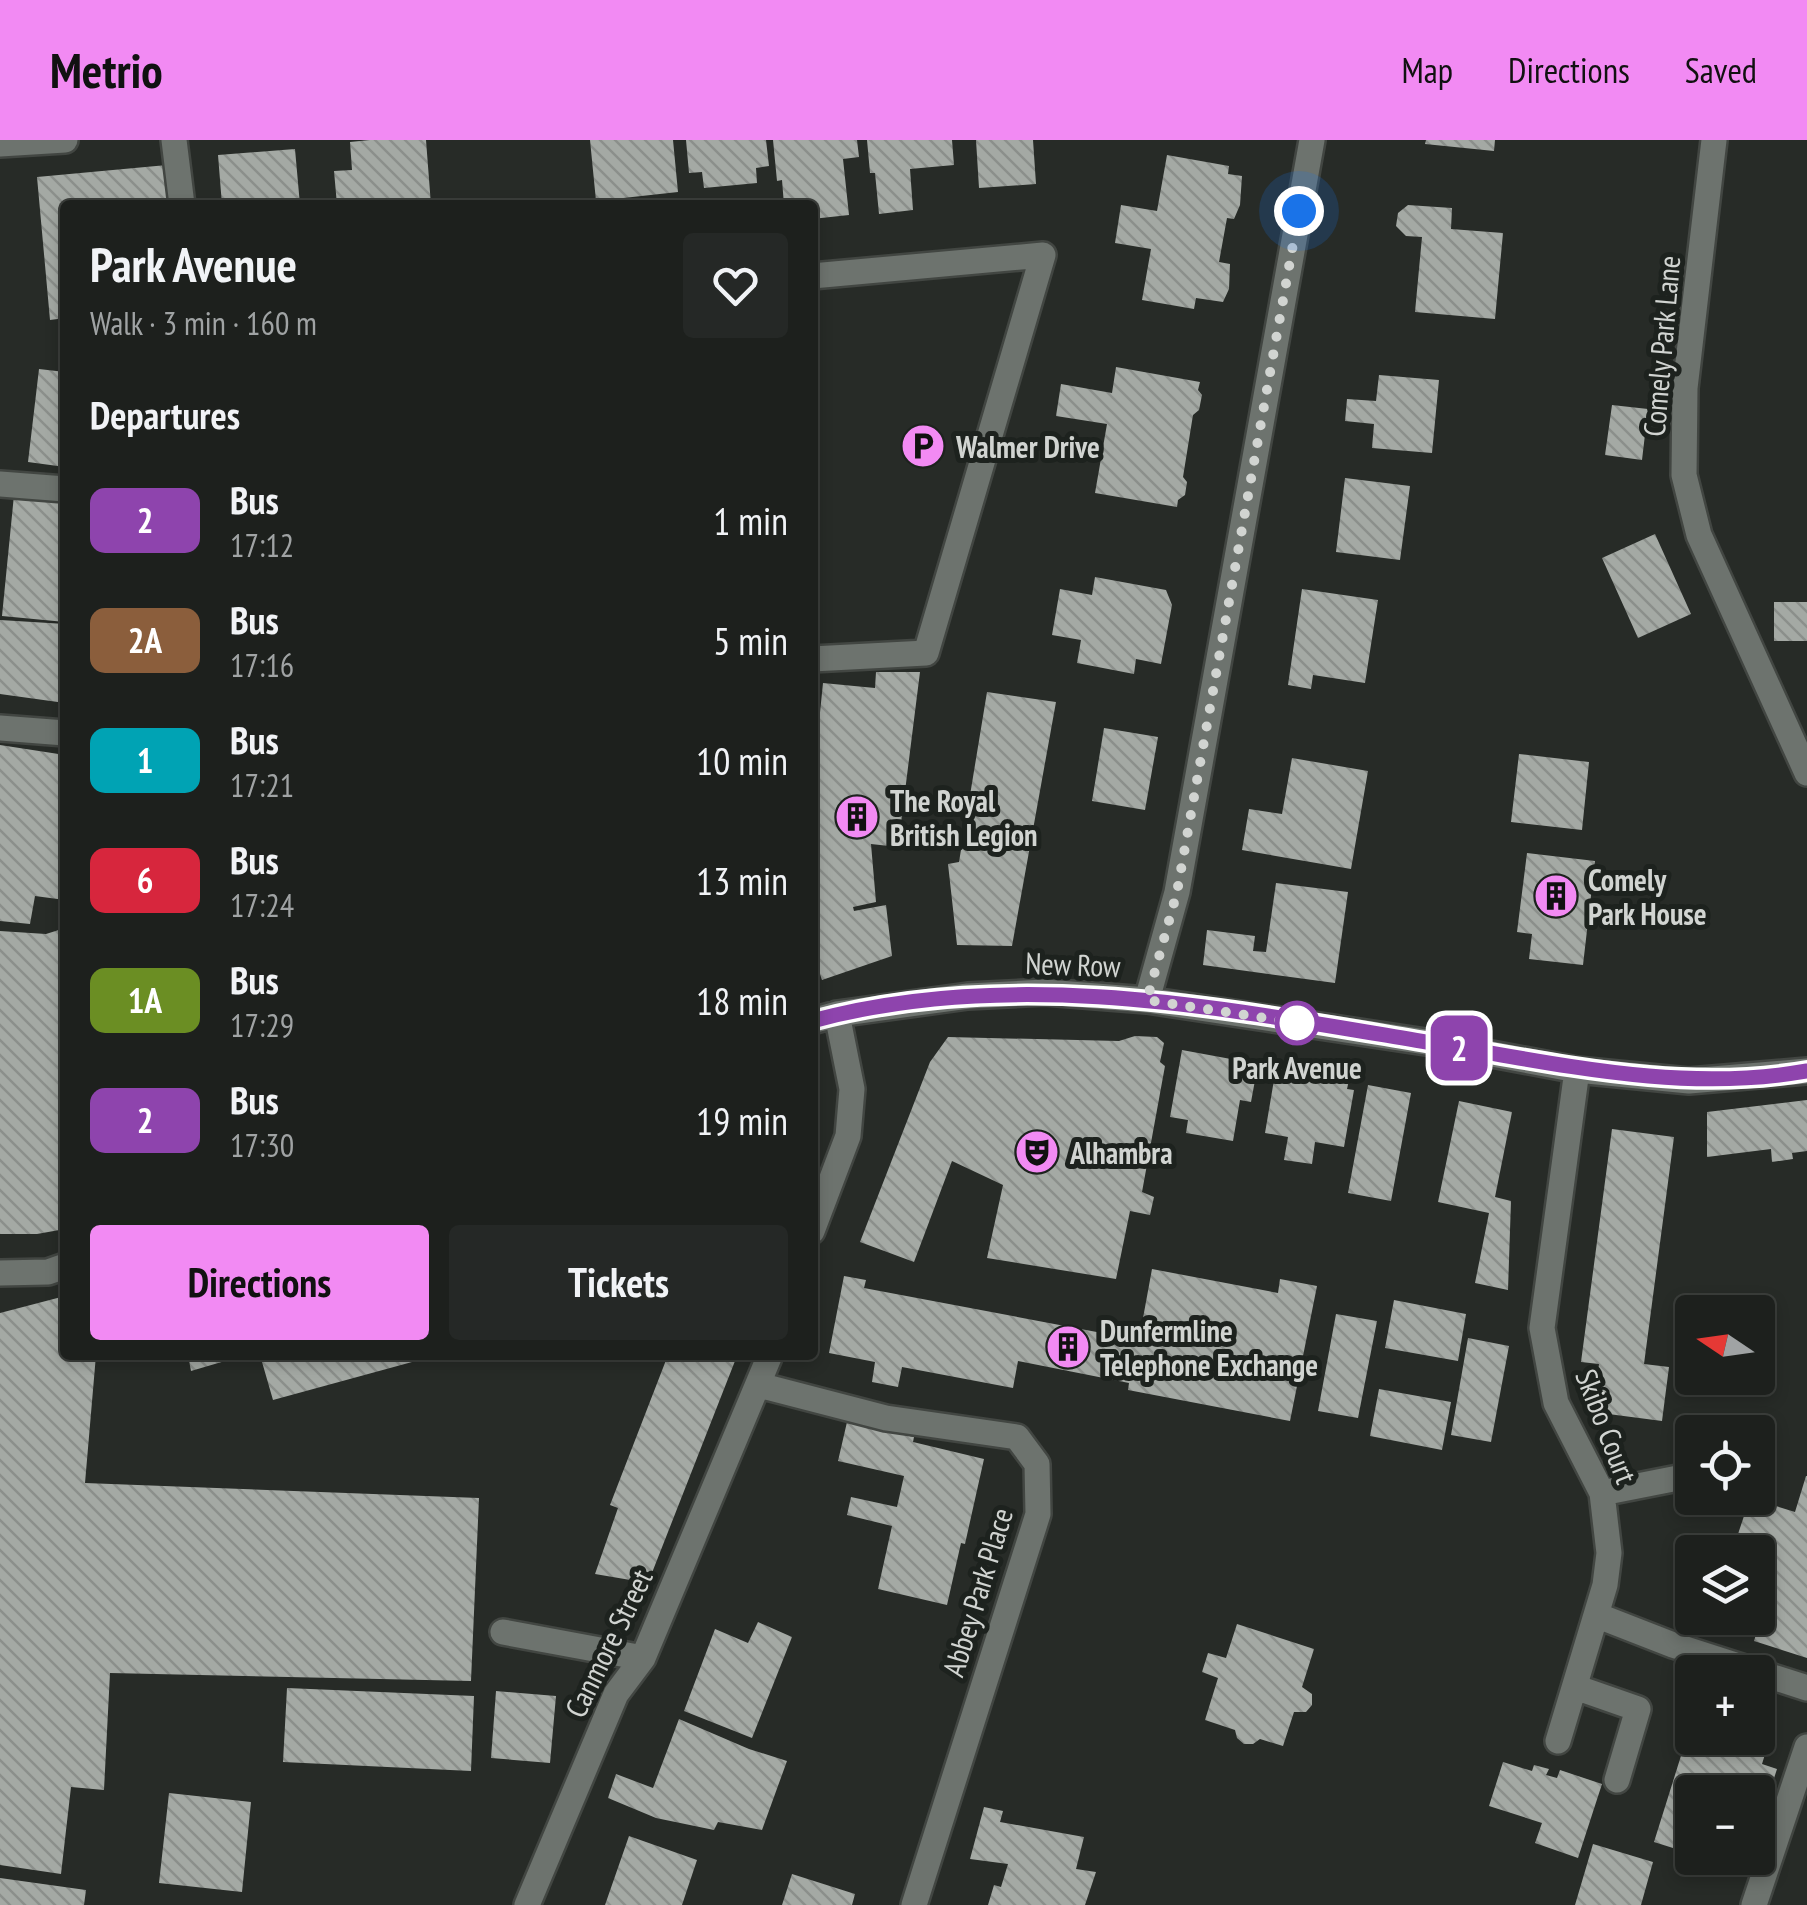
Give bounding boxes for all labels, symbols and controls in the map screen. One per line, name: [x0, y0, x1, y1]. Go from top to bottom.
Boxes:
text: Metrio: [50, 39, 163, 101]
text: Map: [1402, 47, 1453, 93]
text: Directions: [1508, 47, 1630, 93]
text: Saved: [1685, 47, 1757, 93]
your location: [1274, 186, 1324, 236]
text: Park Avenue: [90, 233, 297, 295]
button: heart: [683, 233, 788, 338]
street label: Comely Park Lane: [1634, 254, 1688, 438]
text: Walk · 3 min · 160 m: [90, 302, 317, 344]
text: Departures: [90, 390, 240, 439]
parking icon: Walmer Drive: [900, 423, 946, 469]
place label: Walmer Drive: [955, 427, 1100, 466]
text: Bus: [230, 475, 279, 524]
text: 1 min: [713, 496, 788, 545]
text: 2: [137, 497, 153, 543]
text: 17:12: [230, 524, 294, 566]
text: Bus: [230, 595, 279, 644]
text: 5 min: [713, 616, 788, 665]
text: 2A: [128, 617, 162, 663]
text: 17:16: [230, 644, 294, 686]
text: Bus: [230, 715, 279, 764]
text: 10 min: [696, 736, 788, 785]
text: 1: [137, 737, 153, 783]
text: 17:21: [230, 764, 294, 806]
place label: The Royal British Legion: [890, 781, 1037, 854]
building icon: The Royal British Legion: [834, 794, 880, 840]
text: Bus: [230, 835, 279, 884]
text: 13 min: [696, 856, 788, 905]
text: 6: [137, 857, 153, 903]
place label: Comely Park House: [1588, 860, 1707, 933]
building icon: Comely Park House: [1533, 873, 1579, 919]
text: 17:24: [230, 884, 294, 926]
street label: New Row: [1025, 943, 1122, 985]
text: Bus: [230, 955, 279, 1004]
text: 18 min: [696, 976, 788, 1025]
text: 1A: [128, 977, 162, 1023]
marker: Park Avenue: [1276, 1002, 1318, 1044]
text: 17:29: [230, 1004, 294, 1046]
line badge: 2: [1426, 1016, 1492, 1080]
text: 2: [1451, 1025, 1467, 1071]
place label: Park Avenue: [1232, 1048, 1362, 1087]
text: Bus: [230, 1075, 279, 1124]
text: 19 min: [696, 1096, 788, 1145]
text: 2: [137, 1097, 153, 1143]
text: 17:30: [230, 1124, 294, 1166]
theatre icon: Alhambra: [1014, 1129, 1060, 1175]
place label: Alhambra: [1069, 1133, 1173, 1172]
button: Directions: [90, 1225, 429, 1340]
button: Tickets: [449, 1225, 788, 1340]
north arrow: [1675, 1295, 1775, 1395]
map controls: [1675, 1295, 1775, 1875]
place label: Dunfermline Telephone Exchange: [1100, 1311, 1318, 1384]
building icon: Dunfermline Telephone Exchange: [1045, 1324, 1091, 1370]
street label: Skibo Court: [1567, 1363, 1647, 1489]
button: locate: [1675, 1415, 1775, 1515]
street label: Abbey Park Place: [933, 1503, 1021, 1681]
button: layers: [1675, 1535, 1775, 1635]
street label: Canmore Street: [555, 1562, 661, 1723]
button: +: [1675, 1655, 1775, 1755]
button: −: [1675, 1775, 1775, 1875]

